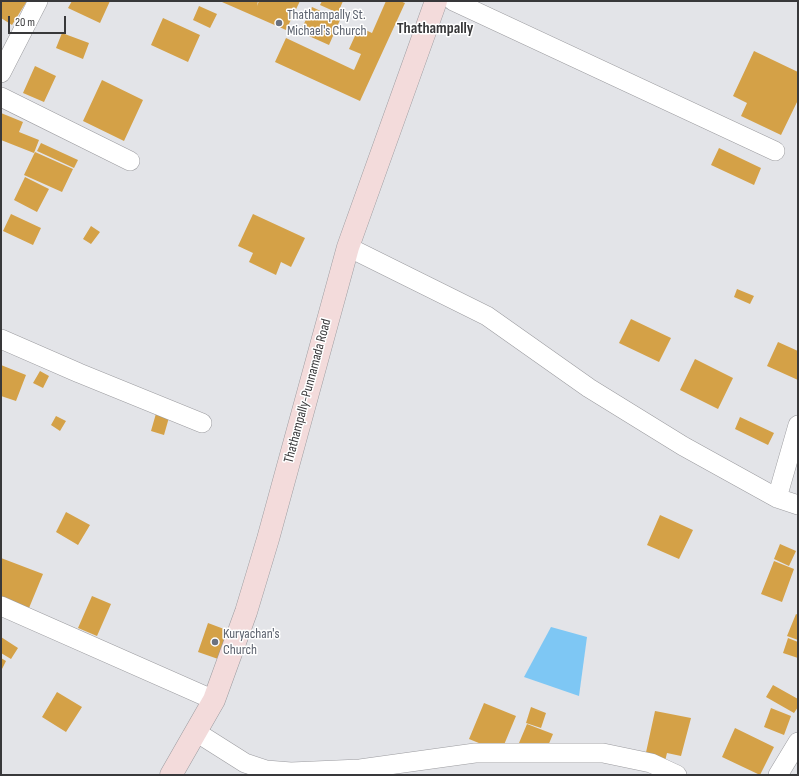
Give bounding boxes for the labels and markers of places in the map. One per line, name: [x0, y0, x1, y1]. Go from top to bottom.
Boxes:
place label: Thathampally St. Michael's Church: [287, 7, 367, 40]
marker: Thathampally St. Michael's Church: [274, 18, 284, 28]
place label: Kuryachan's Church: [223, 626, 279, 658]
marker: Kuryachan's Church: [210, 637, 220, 647]

